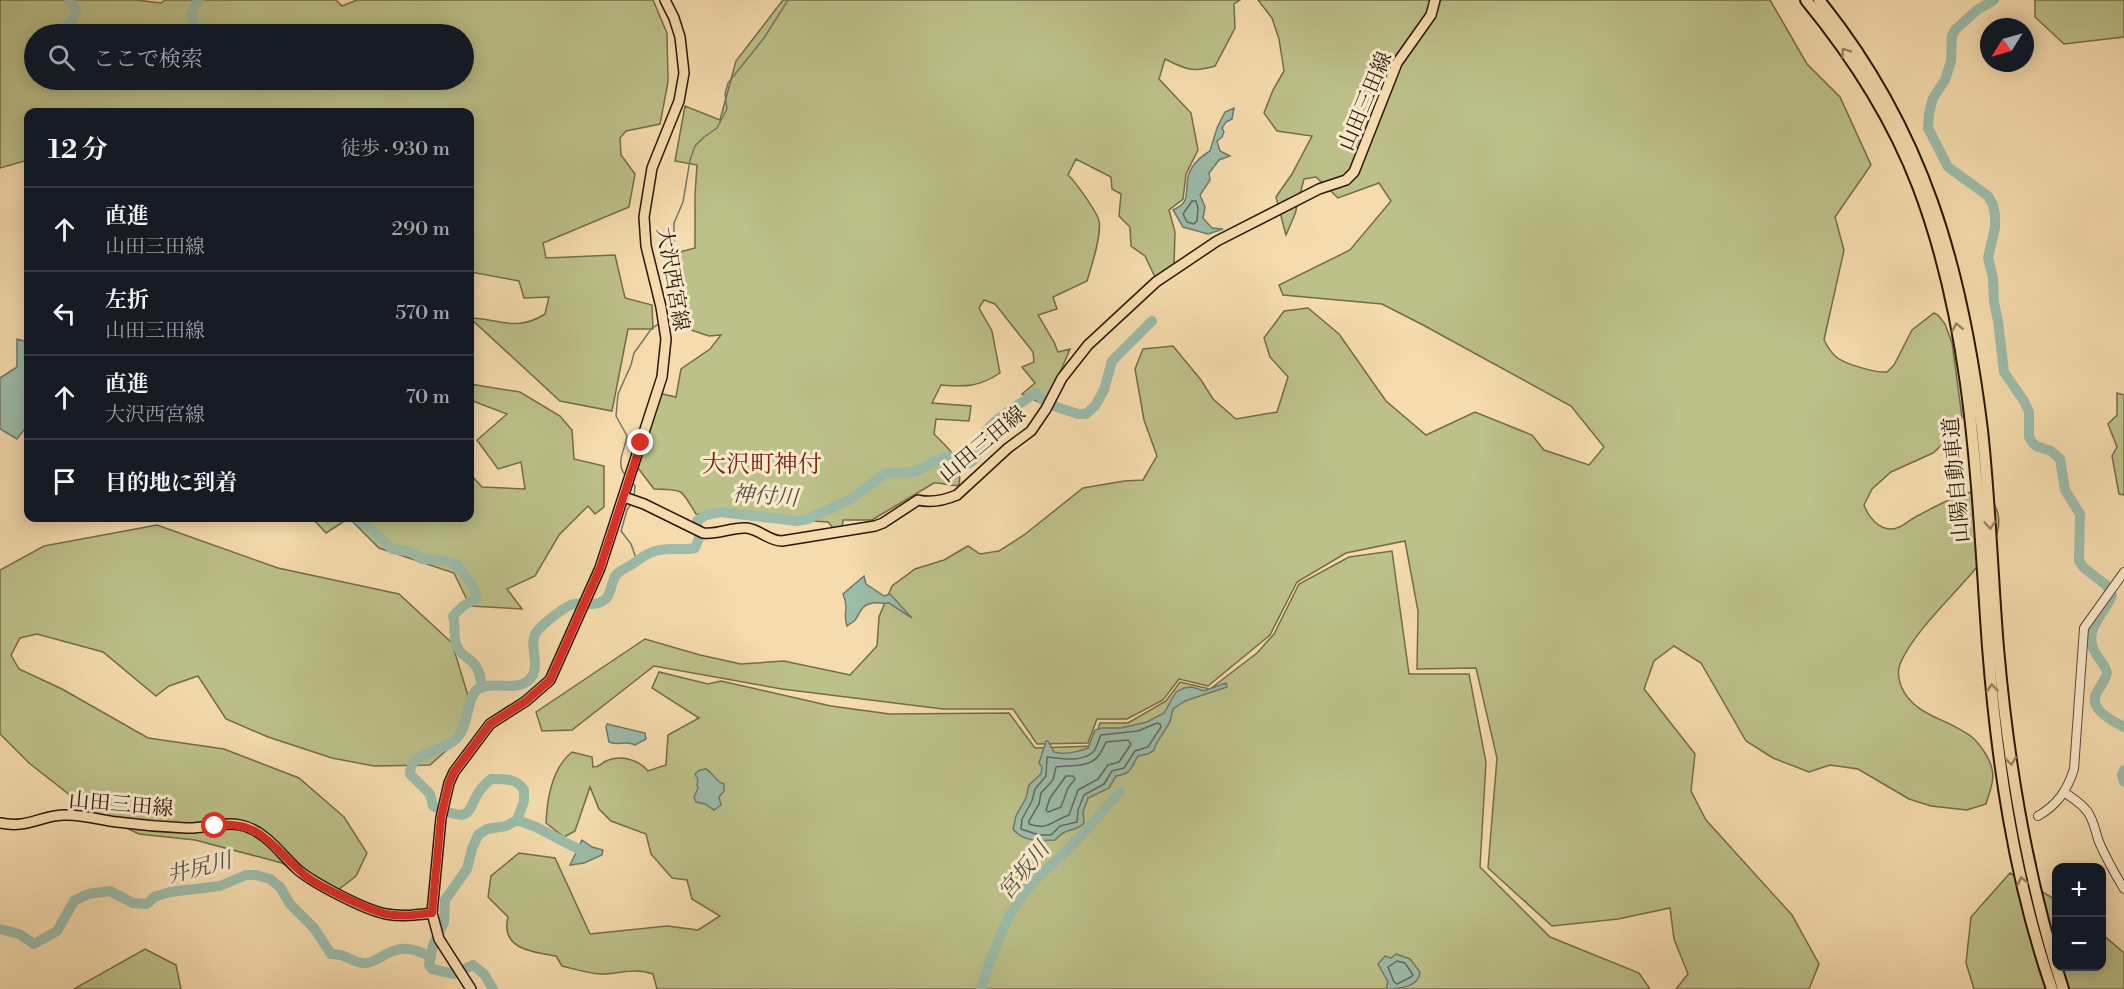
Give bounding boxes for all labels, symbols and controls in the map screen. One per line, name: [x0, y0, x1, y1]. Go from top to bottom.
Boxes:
north arrow: [1980, 18, 2034, 72]
search box: [24, 24, 474, 90]
icon: search: [45, 41, 78, 74]
text: ここで検索: [93, 46, 203, 73]
one-way arrow: [1841, 47, 1852, 58]
street label: 山田三田線: [1333, 48, 1398, 155]
text: 12 分: [48, 134, 107, 166]
text: 徒歩 · 930 m: [340, 137, 450, 162]
text: 直進: [105, 203, 149, 230]
icon: ahead: [48, 213, 81, 246]
text: 290 m: [392, 217, 450, 242]
street label: 大沢西宮線: [650, 225, 694, 333]
text: 山田三田線: [105, 235, 205, 260]
text: 左折: [105, 287, 149, 314]
icon: left: [48, 297, 81, 330]
text: 570 m: [395, 301, 450, 326]
text: 山田三田線: [105, 319, 205, 344]
one-way arrow: [1951, 323, 1964, 333]
text: 直進: [105, 371, 149, 398]
icon: ahead: [48, 381, 81, 414]
text: 70 m: [406, 385, 450, 410]
street label: 山田三田線: [934, 401, 1031, 488]
text: 大沢西宮線: [105, 403, 205, 428]
street label: 山陽自動車道: [1939, 416, 1975, 544]
route end: [627, 429, 653, 455]
district label: 大沢町神付: [702, 450, 822, 480]
icon: arrive: [48, 465, 81, 498]
text: 目的地に到着: [105, 470, 237, 497]
water label: 神付川: [731, 481, 801, 512]
one-way arrow: [1983, 520, 1996, 529]
one-way arrow: [1986, 684, 1999, 693]
one-way arrow: [2004, 756, 2016, 766]
street label: 山田三田線: [67, 787, 174, 823]
route start: [201, 812, 227, 838]
water label: 宮坂川: [993, 835, 1057, 905]
water label: 井尻川: [164, 847, 237, 890]
map controls: [2052, 863, 2106, 971]
button: +: [2052, 863, 2106, 917]
one-way arrow: [2017, 876, 2030, 886]
button: −: [2052, 917, 2106, 971]

